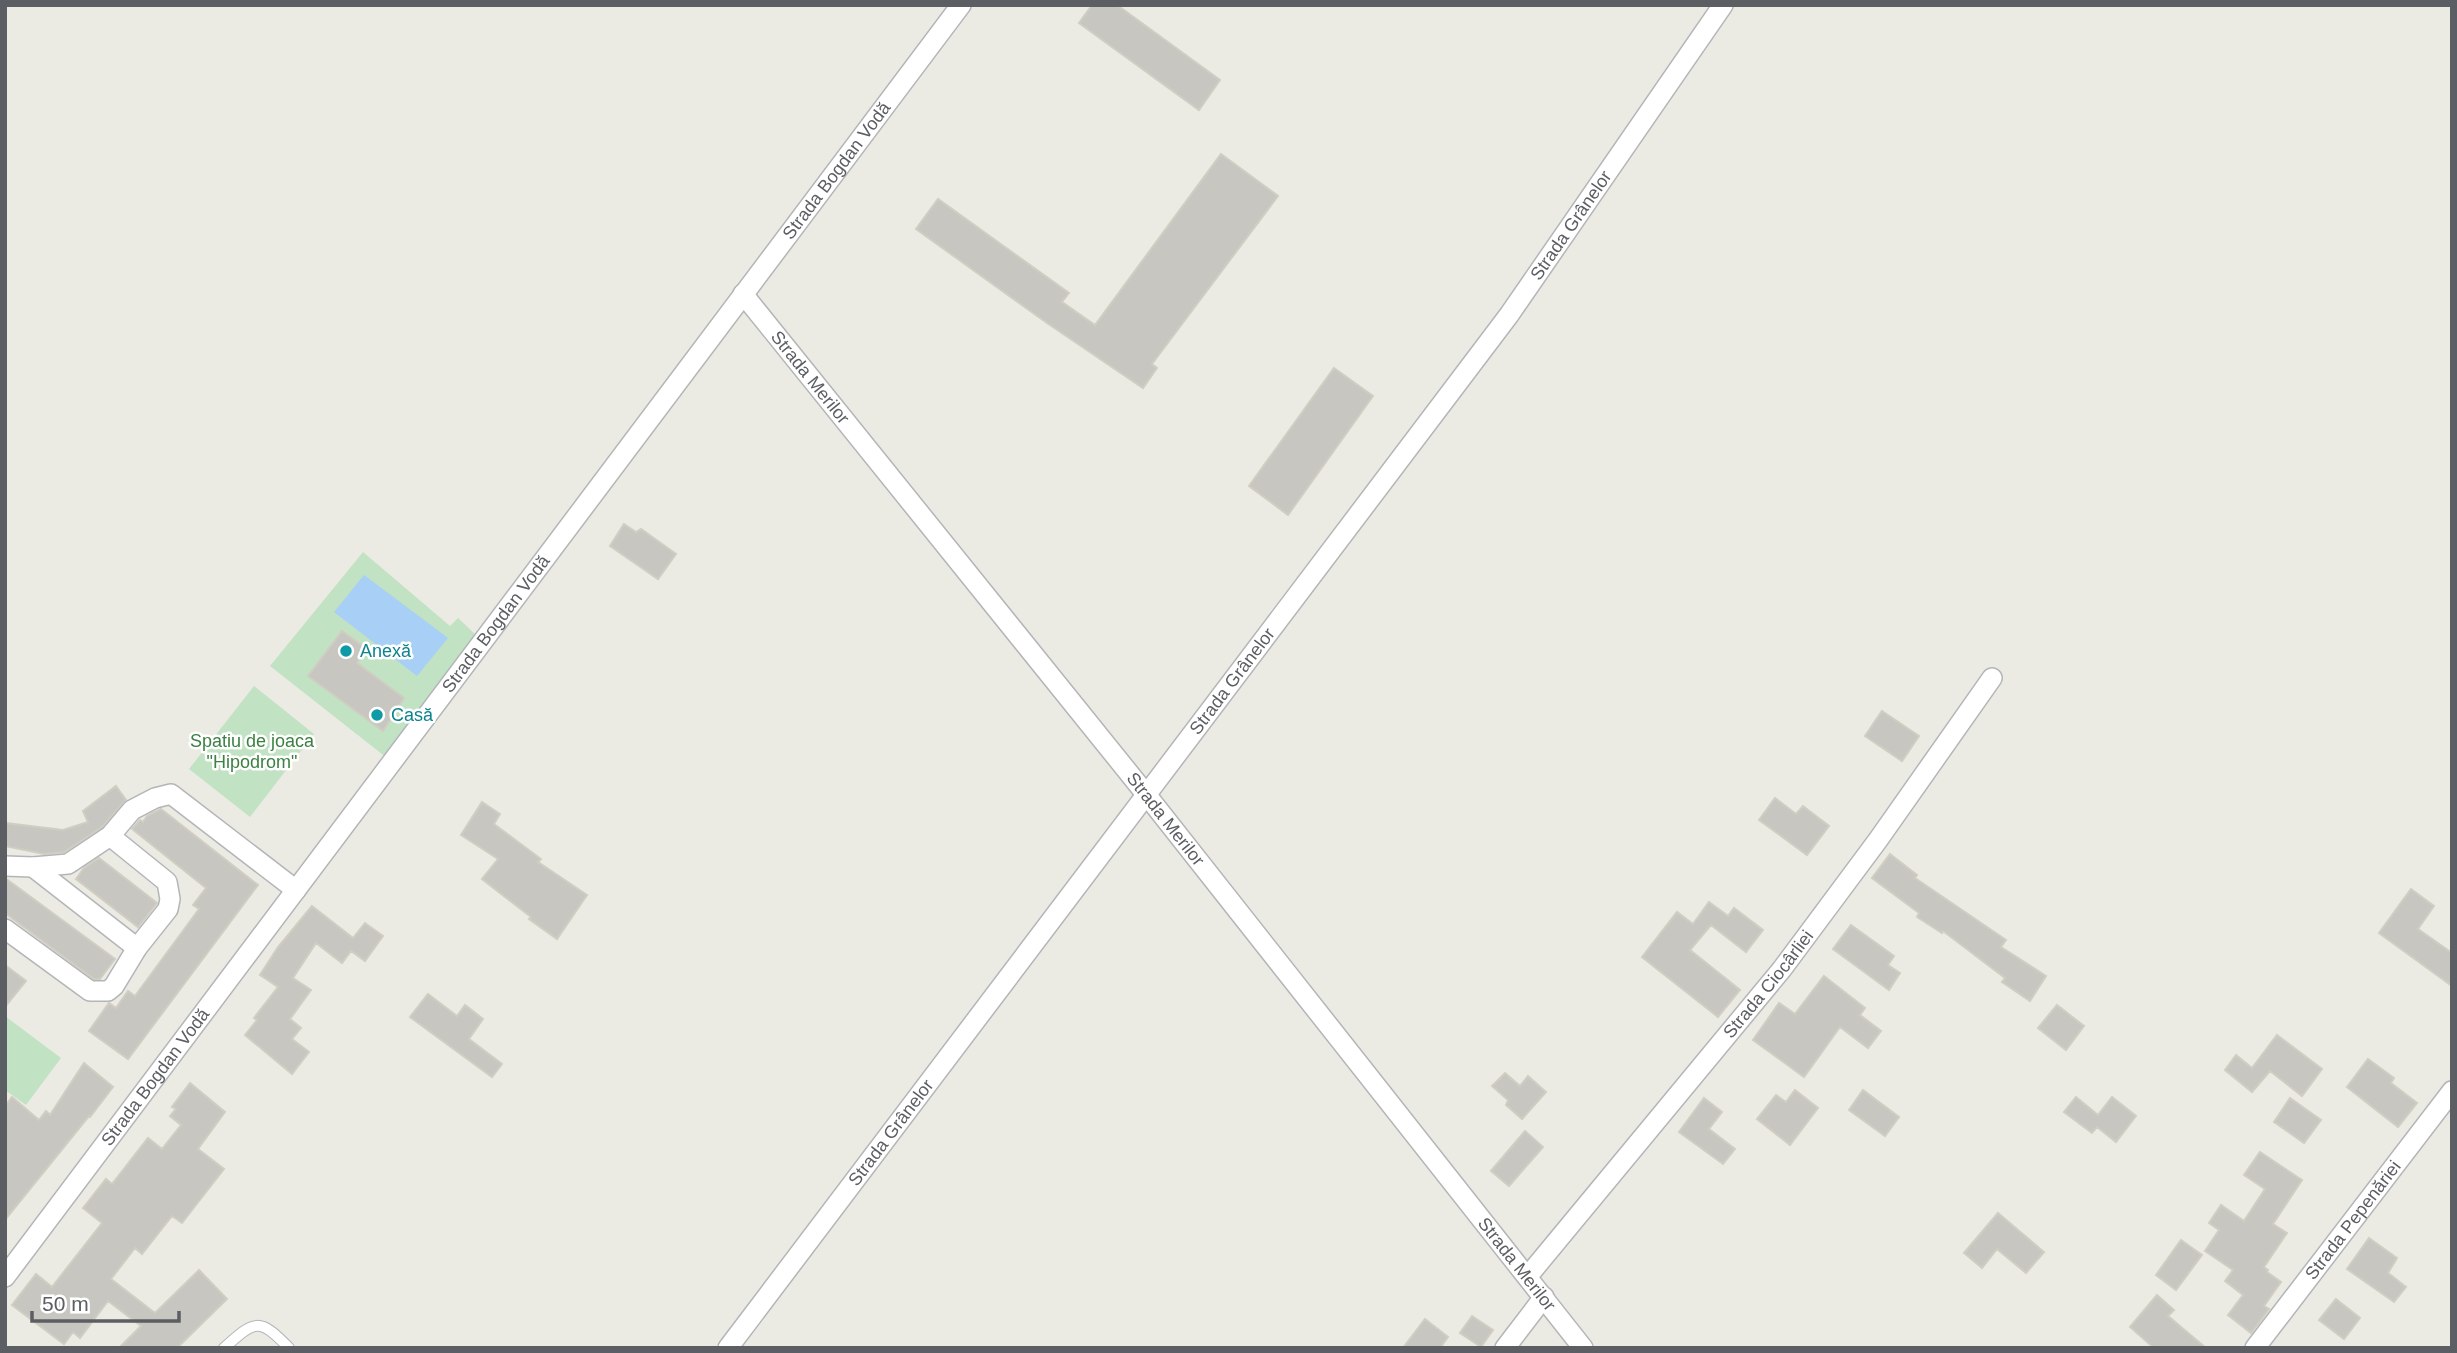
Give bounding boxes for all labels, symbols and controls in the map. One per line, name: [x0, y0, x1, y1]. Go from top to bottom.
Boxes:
street label: Strada Bogdan Vodă: [779, 97, 895, 243]
street label: Strada Grânelor: [1526, 167, 1616, 284]
street label: Strada Merilor: [767, 327, 853, 428]
street label: Strada Bogdan Vodă: [438, 551, 554, 696]
street label: Strada Grânelor: [1186, 624, 1279, 738]
place label: Anexă: [360, 641, 412, 661]
marker: Anexă: [338, 643, 354, 659]
place label: Casă: [391, 705, 434, 725]
marker: Casă: [369, 707, 385, 723]
park label: Spatiu de joaca "Hipodrom": [190, 731, 315, 772]
street label: Strada Merilor: [1123, 769, 1208, 870]
street label: Strada Ciocârliei: [1719, 926, 1817, 1042]
street label: Strada Bogdan Vodă: [97, 1004, 214, 1150]
street label: Strada Grânelor: [844, 1075, 937, 1190]
street label: Strada Pepenăriei: [2301, 1157, 2405, 1284]
street label: Strada Merilor: [1474, 1214, 1560, 1315]
scale bar: [32, 1280, 178, 1324]
text: 50 m: [42, 1292, 89, 1315]

